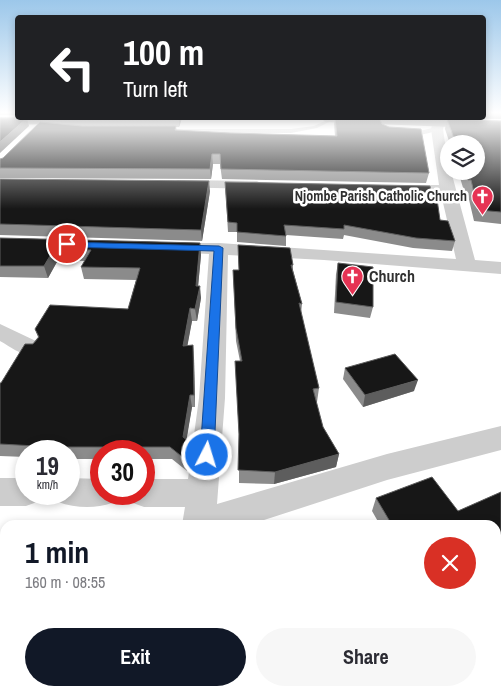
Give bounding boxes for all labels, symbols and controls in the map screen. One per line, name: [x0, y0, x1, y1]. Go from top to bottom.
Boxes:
text: 100 m: [123, 29, 204, 76]
icon: left: [40, 35, 105, 100]
text: Turn left: [123, 74, 188, 104]
map controls: [440, 135, 485, 180]
button: layers: [440, 135, 485, 180]
church icon: Njombe Parish Catholic Church: [471, 184, 495, 215]
place label: Njombe Parish Catholic Church: [295, 187, 467, 205]
pin: [46, 223, 88, 265]
icon: arrive: [53, 230, 81, 258]
church icon: Church: [341, 264, 365, 295]
place label: Church: [369, 265, 415, 287]
position arrow: [180, 428, 232, 480]
speed limit sign: 30: [90, 440, 155, 505]
text: 19: [36, 449, 59, 483]
text: km/h: [37, 477, 58, 493]
text: 1 min: [25, 532, 89, 572]
button: close: [424, 537, 476, 589]
text: 160 m · 08:55: [25, 571, 105, 593]
button: Exit: [25, 628, 246, 686]
button: Share: [256, 628, 476, 686]

